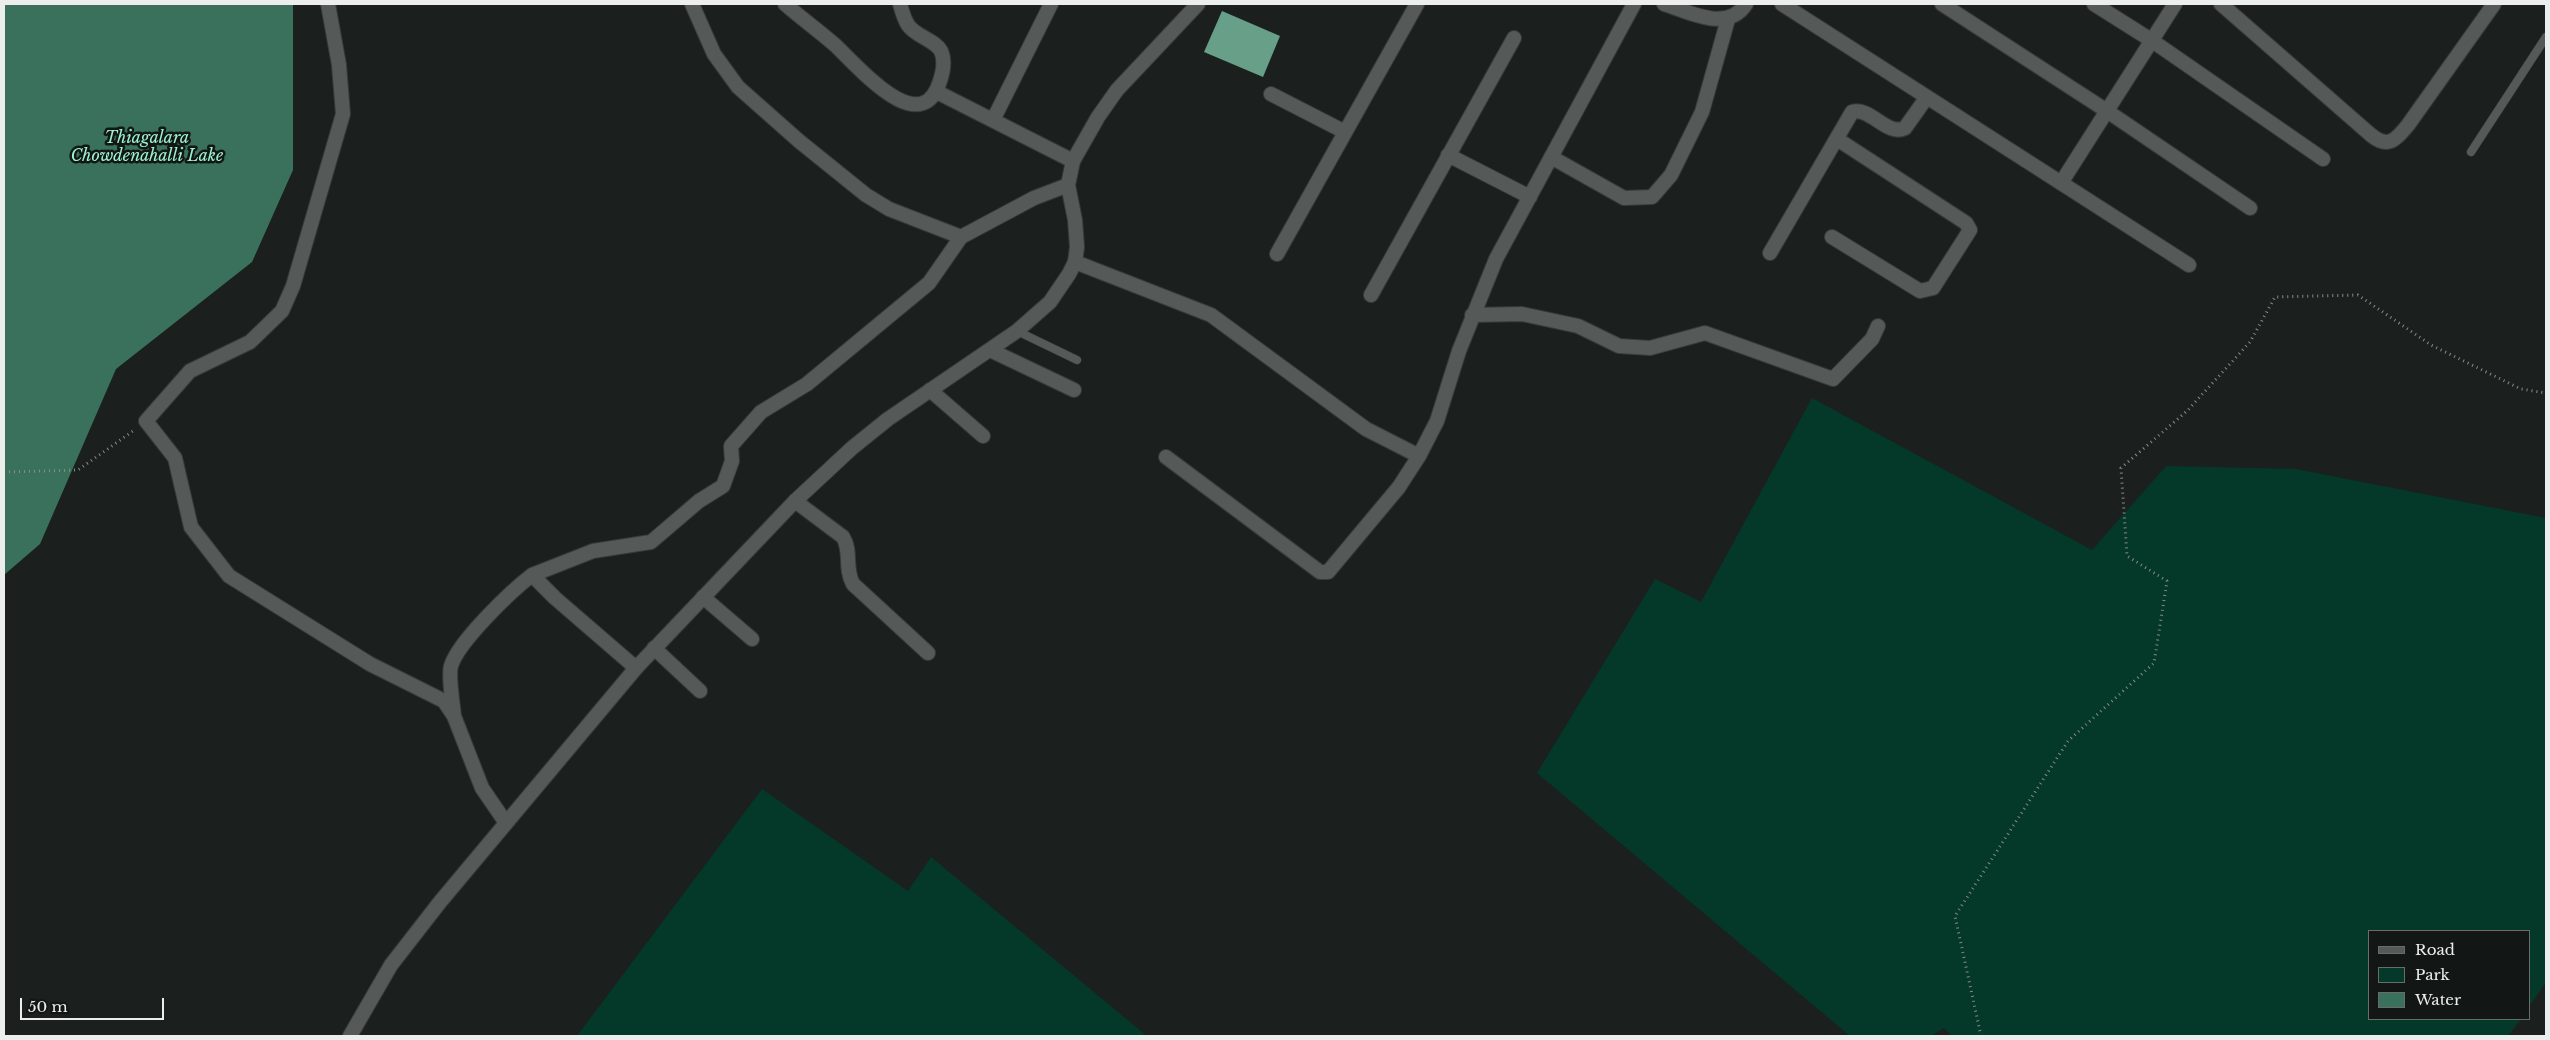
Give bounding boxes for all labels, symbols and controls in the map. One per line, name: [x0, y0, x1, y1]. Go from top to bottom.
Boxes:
water label: Thiagalara Chowdenahalli Lake: [71, 128, 223, 166]
legend: [2368, 930, 2530, 1020]
text: Road: [2415, 940, 2455, 959]
text: Park: [2415, 965, 2450, 984]
scale bar: [22, 988, 166, 1020]
text: Water: [2415, 990, 2461, 1009]
text: 50 m: [28, 997, 68, 1016]

